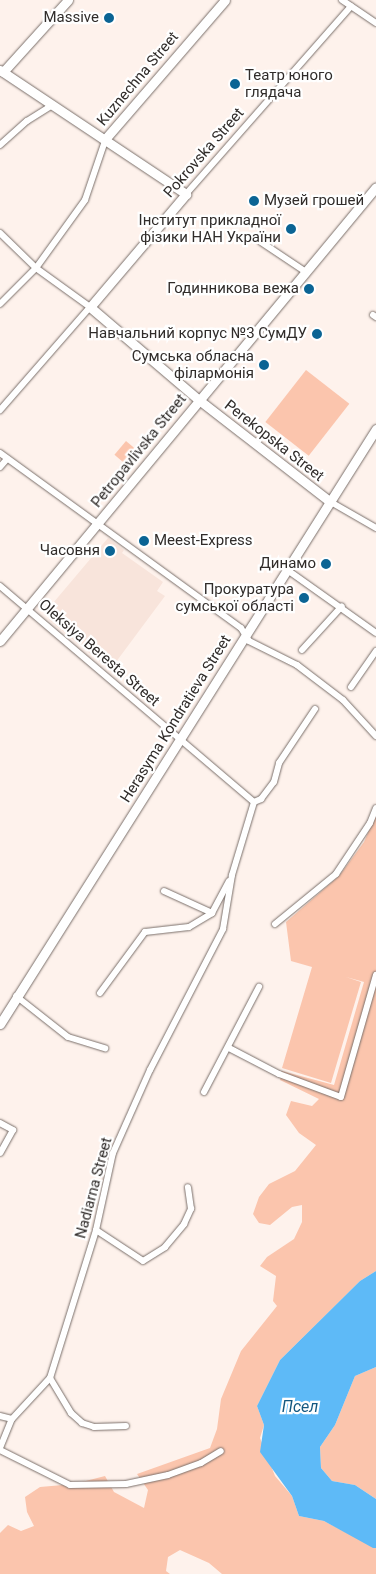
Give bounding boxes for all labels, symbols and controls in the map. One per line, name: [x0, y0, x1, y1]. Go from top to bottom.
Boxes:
place label: Massive: [43, 9, 99, 27]
marker: Massive: [103, 12, 115, 24]
street label: Kuznechna Street: [93, 28, 183, 130]
place label: Театр юного глядача: [245, 66, 333, 101]
marker: Театр юного глядача: [229, 78, 241, 90]
street label: Pokrovska Street: [160, 104, 248, 202]
place label: Музей грошей: [264, 192, 364, 210]
marker: Музей грошей: [248, 195, 260, 207]
place label: Інститут прикладної фізики НАН України: [139, 211, 281, 246]
marker: Інститут прикладної фізики НАН України: [285, 223, 297, 235]
place label: Годинникова вежа: [167, 280, 299, 298]
marker: Годинникова вежа: [303, 283, 315, 295]
place label: Навчальний корпус №3 СумДУ: [88, 325, 307, 343]
marker: Навчальний корпус №3 СумДУ: [311, 328, 323, 340]
place label: Сумська обласна філармонія: [132, 347, 254, 382]
marker: Сумська обласна філармонія: [258, 359, 270, 371]
street label: Petropavlivska Street: [88, 391, 190, 511]
street label: Perekopska Street: [221, 396, 327, 486]
place label: Meest-Express: [154, 532, 253, 550]
marker: Meest-Express: [138, 535, 150, 547]
place label: Часовня: [40, 542, 100, 560]
marker: Часовня: [104, 545, 116, 557]
place label: Динамо: [260, 555, 316, 573]
marker: Динамо: [320, 558, 332, 570]
place label: Прокуратура сумської області: [176, 580, 294, 615]
marker: Прокуратура сумської області: [298, 592, 310, 604]
street label: Oleksiya Beresta Street: [35, 596, 163, 710]
street label: Herasyma Kondratieva Street: [117, 632, 235, 806]
street label: Nadiarna Street: [72, 1135, 116, 1241]
water label: Псел: [282, 1397, 318, 1417]

